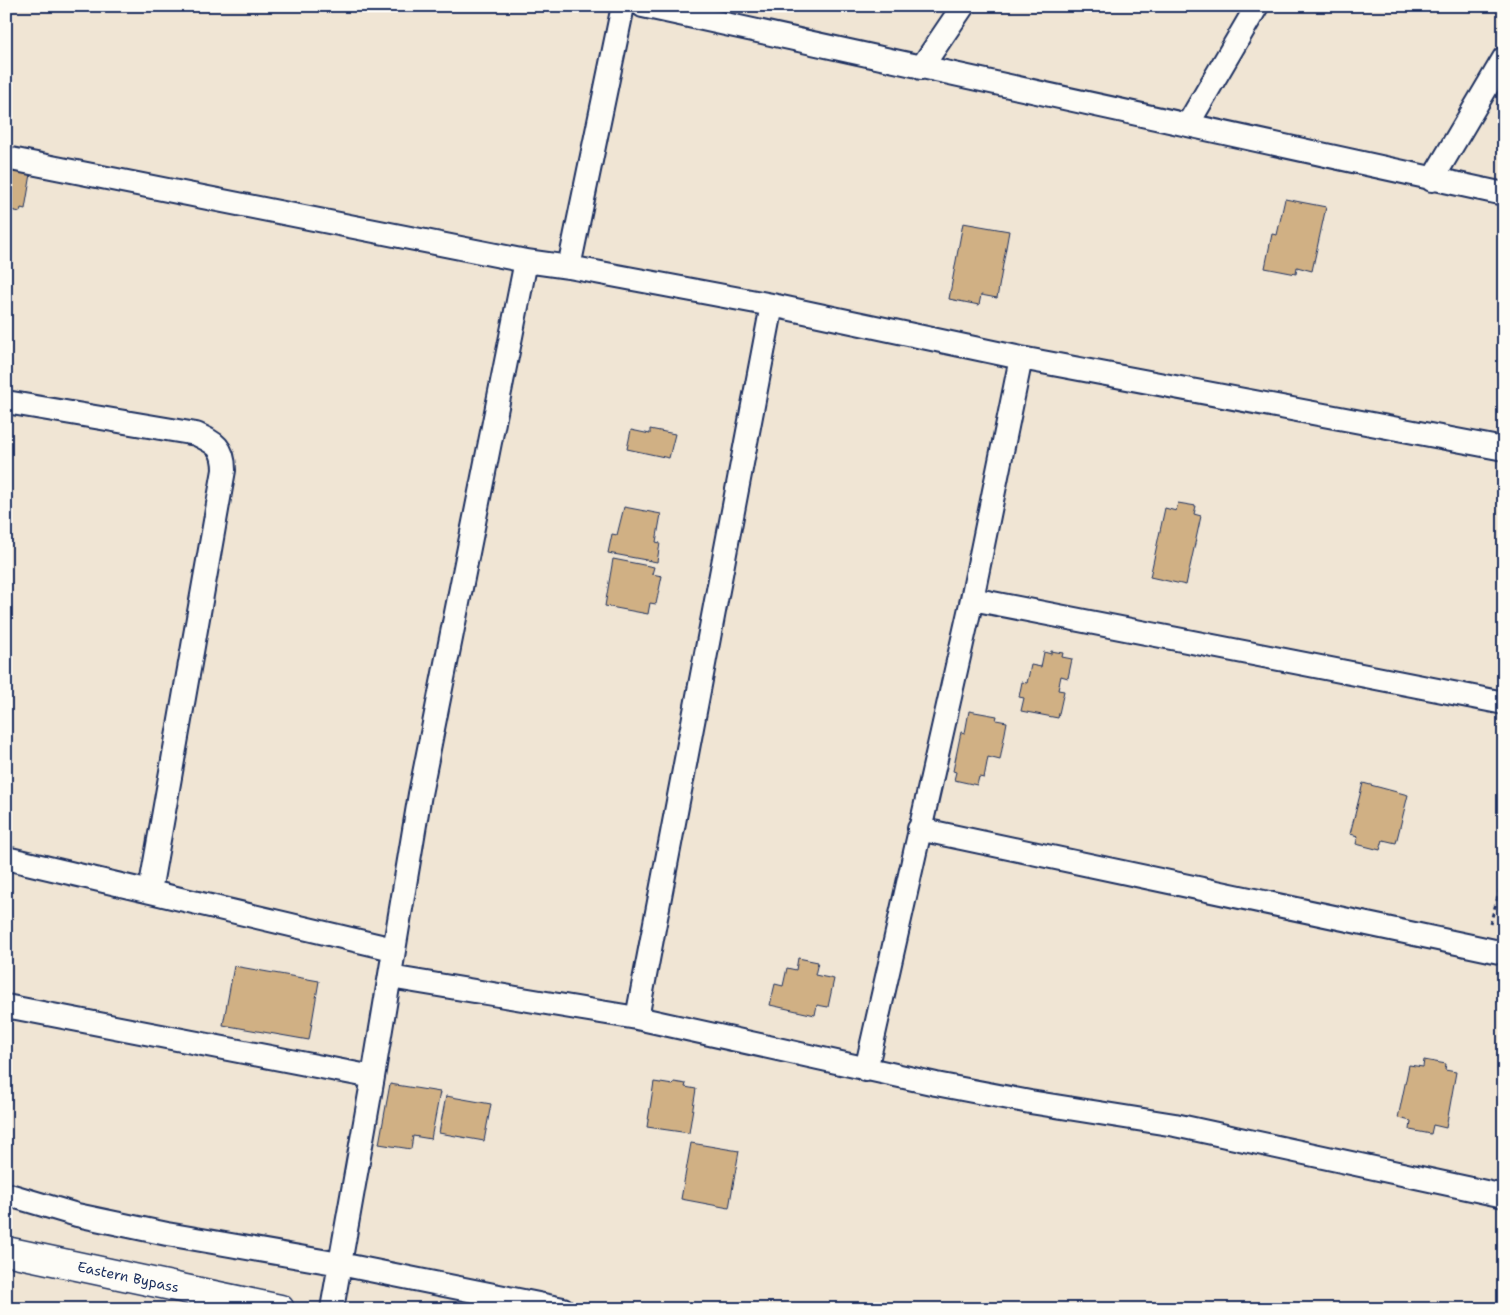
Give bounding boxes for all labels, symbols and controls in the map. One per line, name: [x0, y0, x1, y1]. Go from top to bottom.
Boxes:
street label: Eastern Bypass: [76, 1257, 181, 1296]

